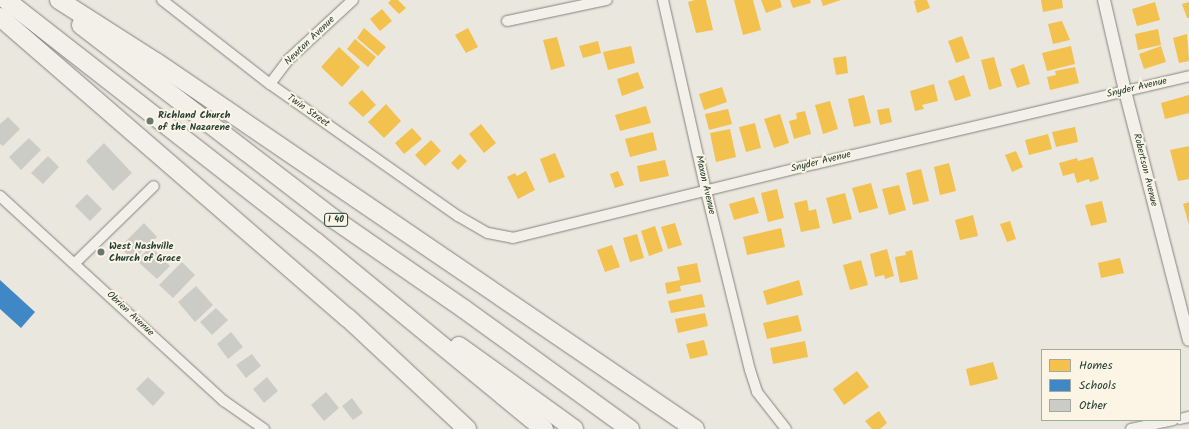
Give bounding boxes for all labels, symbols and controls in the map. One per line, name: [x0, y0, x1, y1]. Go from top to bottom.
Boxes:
street label: Newton Avenue: [282, 14, 338, 68]
street label: Snyder Avenue: [1106, 75, 1168, 101]
street label: Twin Street: [284, 92, 332, 130]
place label: Richland Church of the Nazarene: [158, 109, 230, 132]
marker: Richland Church of the Nazarene: [145, 116, 155, 126]
street label: Robertson Avenue: [1130, 132, 1160, 208]
street label: Snyder Avenue: [790, 149, 852, 175]
street label: Maxon Avenue: [692, 154, 718, 216]
road number: I 40: [324, 213, 348, 227]
place label: West Nashville Church of Grace: [109, 240, 181, 264]
marker: West Nashville Church of Grace: [96, 247, 106, 257]
street label: Obrien Avenue: [104, 289, 156, 339]
legend: [1041, 349, 1181, 421]
text: Homes: [1079, 356, 1113, 375]
text: Schools: [1079, 376, 1116, 395]
text: Other: [1079, 396, 1107, 415]

